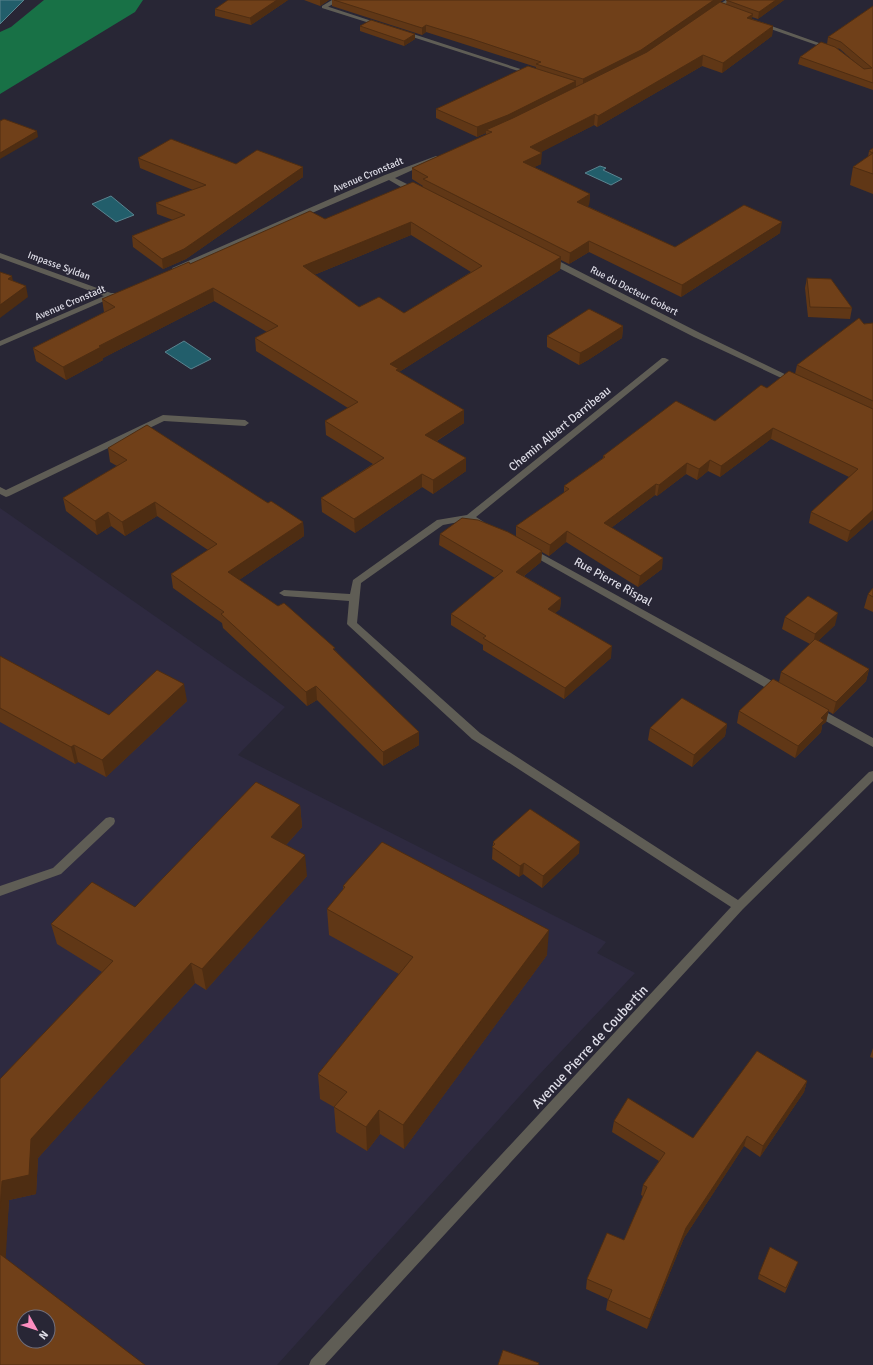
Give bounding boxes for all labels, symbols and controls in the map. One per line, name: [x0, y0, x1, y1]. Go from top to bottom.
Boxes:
street label: Avenue Cronstadt: [331, 155, 405, 195]
street label: Impasse Syldan: [26, 249, 92, 283]
street label: Rue du Docteur Gobert: [588, 264, 680, 319]
street label: Avenue Cronstadt: [33, 283, 107, 323]
street label: Chemin Albert Darribeau: [506, 383, 614, 475]
street label: Rue Pierre Rispal: [571, 554, 655, 610]
street label: Avenue Pierre de Coubertin: [528, 982, 652, 1112]
north arrow: [16, 1309, 56, 1349]
text: N: [36, 1328, 51, 1342]

